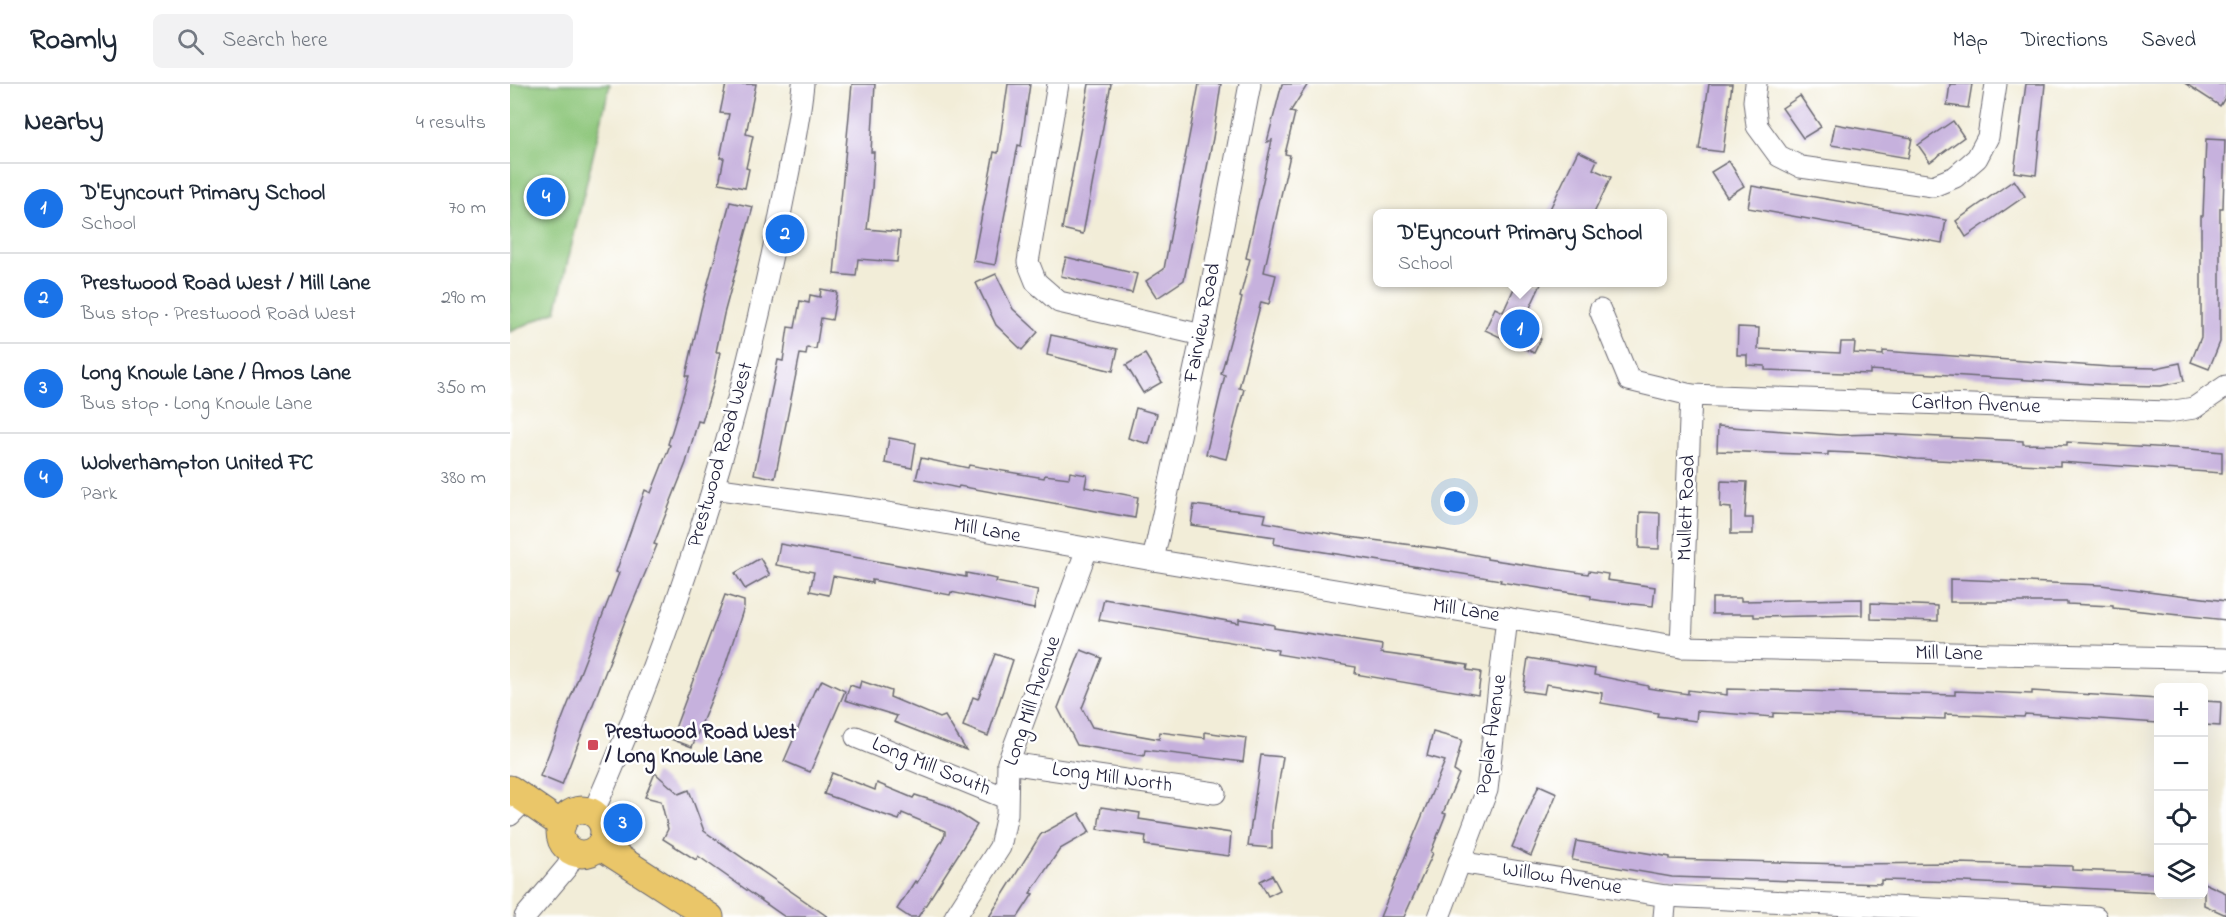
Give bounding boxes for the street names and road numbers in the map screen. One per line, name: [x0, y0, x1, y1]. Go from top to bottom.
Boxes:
street label: Fairview Road: [1177, 260, 1229, 386]
street label: Prestwood Road West: [680, 359, 762, 551]
street label: Carlton Avenue: [1911, 388, 2042, 422]
street label: Mullett Road: [1670, 454, 1704, 562]
street label: Mill Lane: [951, 510, 1024, 552]
street label: Mill Lane: [1430, 591, 1502, 631]
street label: Long Mill Avenue: [997, 632, 1071, 771]
street label: Mill Lane: [1915, 638, 1984, 670]
street label: Poplar Avenue: [1469, 672, 1515, 798]
street label: Long Mill South: [866, 729, 995, 806]
street label: Long Mill North: [1050, 755, 1174, 803]
street label: Willow Avenue: [1500, 855, 1625, 903]

